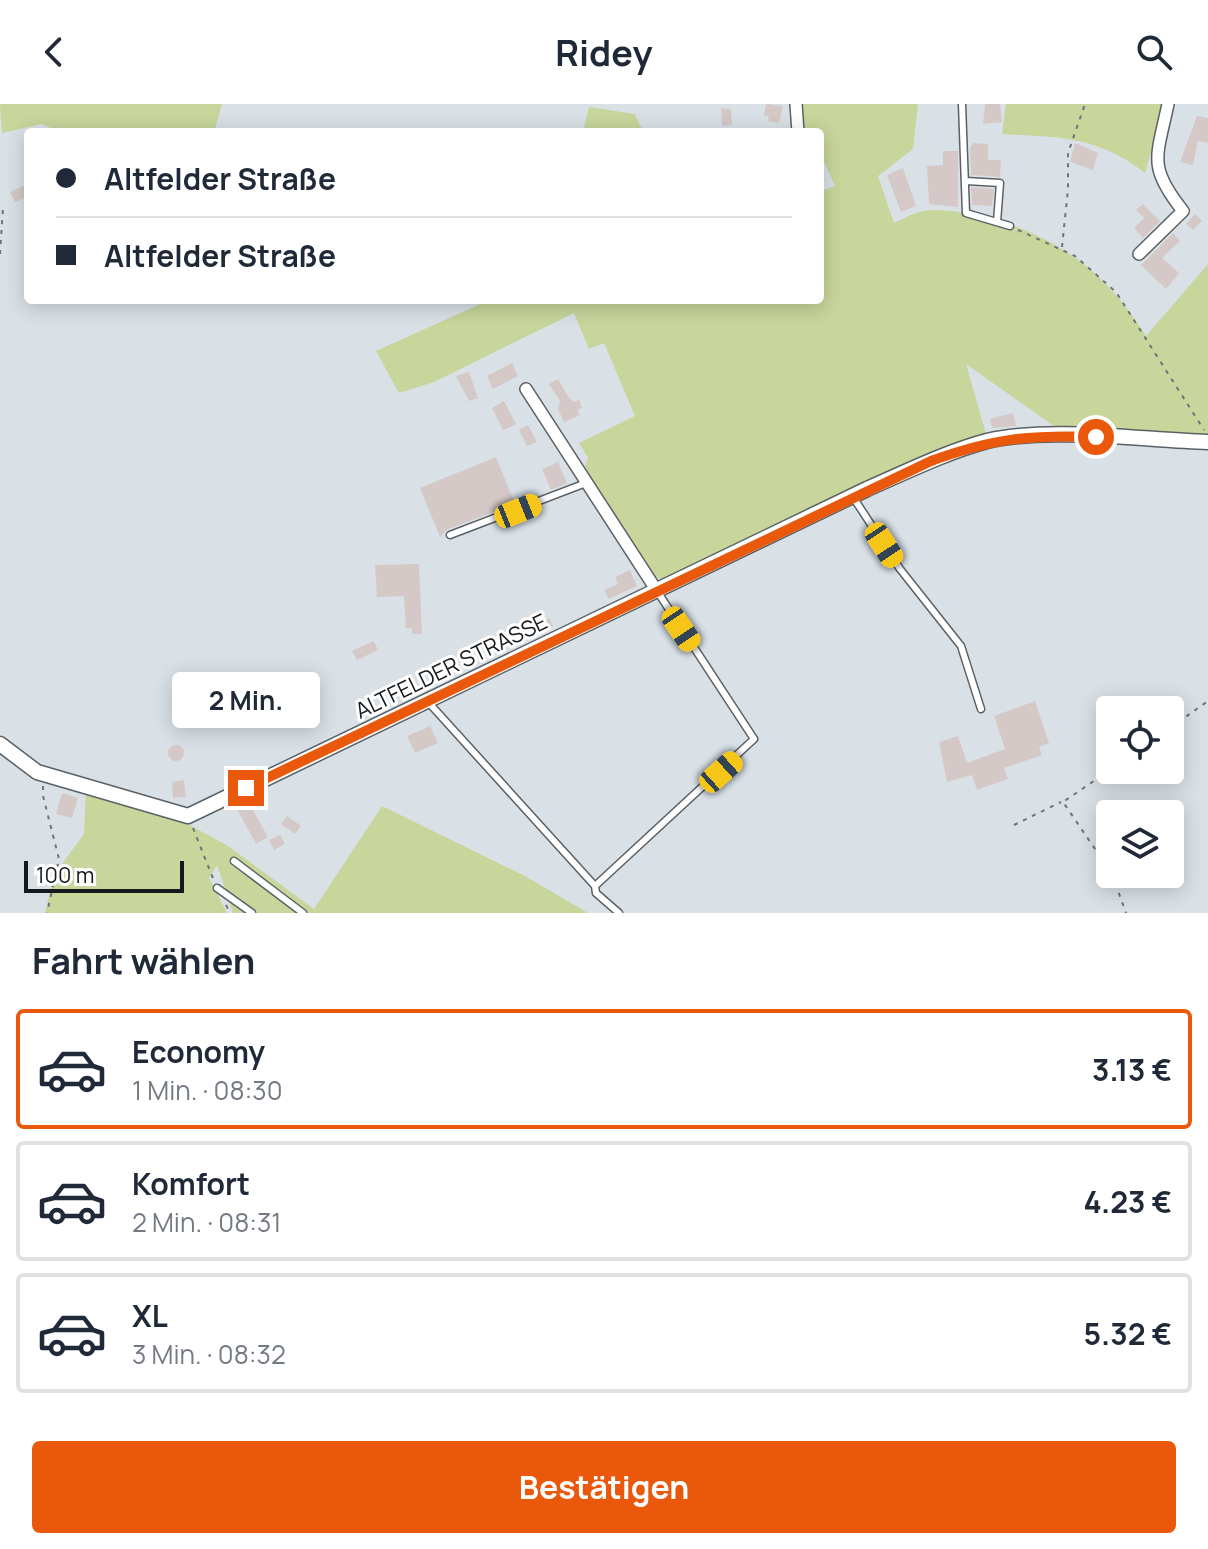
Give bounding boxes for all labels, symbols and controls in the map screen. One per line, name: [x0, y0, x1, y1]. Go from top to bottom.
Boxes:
text: Ridey: [555, 28, 653, 77]
icon: back: [32, 30, 76, 74]
icon: search: [1132, 30, 1176, 74]
text: Altfelder Straße: [104, 158, 336, 199]
text: Altfelder Straße: [104, 235, 336, 276]
route start: [1078, 419, 1114, 455]
car: [491, 491, 545, 531]
car: [861, 518, 907, 572]
car: [658, 602, 704, 656]
street label: ALTFELDER STRASSE: [350, 606, 552, 726]
callout: 2 Min.: [172, 672, 320, 728]
text: 2 Min.: [209, 682, 283, 718]
map controls: [1096, 696, 1184, 888]
button: locate: [1096, 696, 1184, 784]
car: [695, 747, 747, 797]
route end: [228, 770, 264, 806]
button: layers: [1096, 800, 1184, 888]
scale bar: [24, 857, 184, 893]
text: 100 m: [36, 860, 94, 890]
text: Fahrt wählen: [32, 936, 255, 985]
text: Economy: [132, 1031, 265, 1072]
icon: car: [36, 1033, 108, 1105]
text: 3.13 €: [1092, 1049, 1172, 1090]
text: 1 Min. · 08:30: [132, 1072, 283, 1108]
text: Komfort: [132, 1163, 250, 1204]
icon: car: [36, 1165, 108, 1237]
text: 4.23 €: [1083, 1181, 1172, 1222]
text: 2 Min. · 08:31: [132, 1204, 282, 1240]
text: XL: [132, 1295, 168, 1336]
icon: car: [36, 1297, 108, 1369]
text: 5.32 €: [1084, 1313, 1172, 1354]
text: 3 Min. · 08:32: [132, 1336, 286, 1372]
button: Bestätigen: [32, 1441, 1176, 1533]

